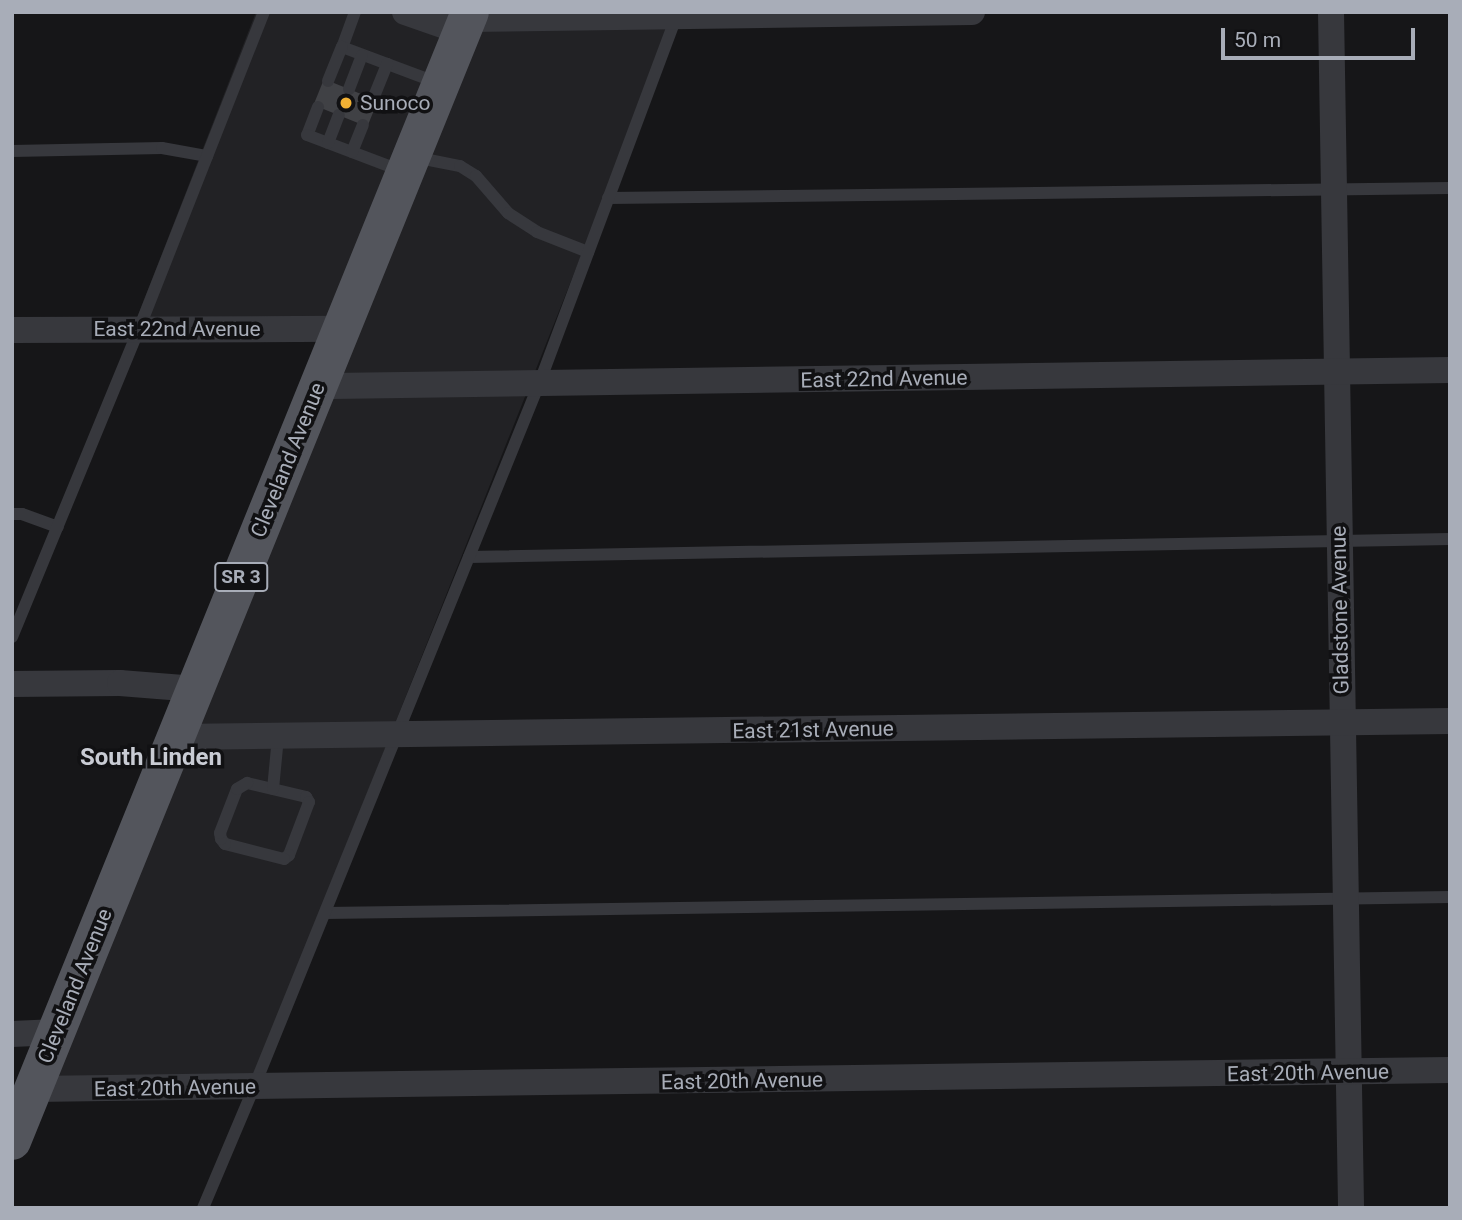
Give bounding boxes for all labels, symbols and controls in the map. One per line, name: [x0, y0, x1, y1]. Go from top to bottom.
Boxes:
scale bar: [1224, 14, 1418, 58]
text: 50 m: [1234, 28, 1281, 52]
place label: Sunoco: [360, 90, 431, 116]
marker: Sunoco: [338, 95, 354, 111]
street label: East 22nd Avenue: [93, 316, 261, 342]
street label: East 22nd Avenue: [800, 365, 968, 393]
street label: Cleveland Avenue: [245, 379, 331, 541]
street label: Gladstone Avenue: [1326, 525, 1354, 695]
road number: SR 3: [213, 562, 269, 592]
street label: East 21st Avenue: [732, 716, 894, 744]
district label: South Linden: [80, 744, 222, 772]
street label: Cleveland Avenue: [32, 905, 118, 1067]
street label: East 20th Avenue: [1227, 1059, 1389, 1087]
street label: East 20th Avenue: [661, 1067, 823, 1095]
street label: East 20th Avenue: [94, 1074, 256, 1102]

